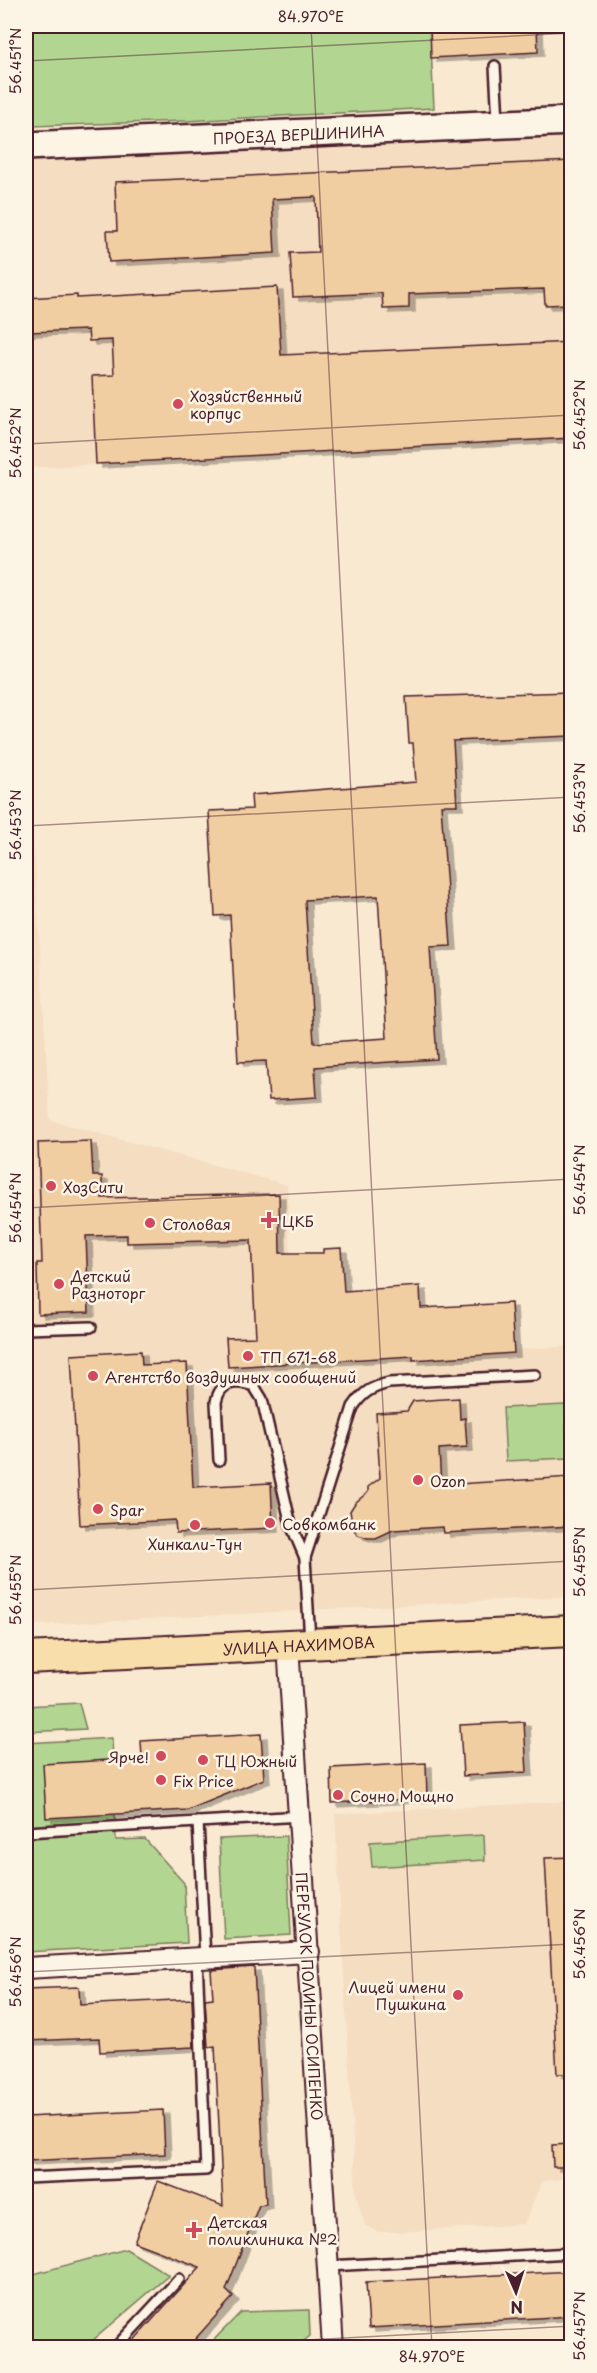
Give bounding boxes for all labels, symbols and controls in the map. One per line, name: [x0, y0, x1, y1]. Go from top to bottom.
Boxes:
text: 84.970°E: [278, 4, 344, 27]
text: 56.451°N: [3, 27, 26, 95]
street label: ПРОЕЗД ВЕРШИНИНА: [212, 118, 385, 149]
text: 56.452°N: [567, 379, 590, 451]
place label: Хозяйственный корпус: [190, 384, 302, 424]
marker: Хозяйственный корпус: [171, 397, 185, 411]
text: 56.452°N: [3, 407, 26, 479]
text: 56.453°N: [567, 762, 590, 834]
text: 56.453°N: [3, 789, 26, 861]
text: 56.454°N: [567, 1144, 590, 1216]
text: 56.454°N: [3, 1172, 26, 1244]
place label: ХозСити: [63, 1175, 124, 1198]
marker: ХозСити: [44, 1179, 58, 1193]
place label: ЦКБ: [282, 1209, 314, 1232]
marker: ЦКБ: [260, 1211, 278, 1229]
place label: Столовая: [162, 1212, 231, 1235]
marker: Столовая: [143, 1216, 157, 1230]
place label: Детский Разноторг: [70, 1264, 146, 1304]
marker: Детский Разноторг: [52, 1277, 66, 1291]
place label: ТП 671-68: [260, 1345, 337, 1368]
marker: ТП 671-68: [241, 1349, 255, 1363]
place label: Агентство воздушных сообщений: [105, 1365, 356, 1388]
marker: Агентство воздушных сообщений: [86, 1369, 100, 1383]
place label: Ozon: [430, 1469, 466, 1492]
marker: Ozon: [411, 1473, 425, 1487]
place label: Spar: [110, 1498, 144, 1521]
marker: Spar: [91, 1502, 105, 1516]
place label: Совкомбанк: [282, 1512, 376, 1535]
marker: Совкомбанк: [263, 1516, 277, 1530]
marker: Хинкали-Тун: [188, 1518, 202, 1532]
text: 56.455°N: [567, 1526, 590, 1598]
place label: Хинкали-Тун: [148, 1532, 242, 1555]
text: 56.455°N: [3, 1554, 26, 1626]
street label: УЛИЦА НАХИМОВА: [222, 1629, 375, 1660]
place label: Ярче!: [107, 1745, 149, 1768]
marker: Ярче!: [154, 1749, 168, 1763]
place label: ТЦ Южный: [215, 1749, 297, 1772]
marker: ТЦ Южный: [196, 1753, 210, 1767]
place label: Fix Price: [173, 1769, 234, 1792]
marker: Fix Price: [154, 1773, 168, 1787]
place label: Сочно Мощно: [350, 1784, 454, 1807]
marker: Сочно Мощно: [331, 1788, 345, 1802]
street label: ПЕРЕУЛОК ПОЛИНЫ ОСИПЕНКО: [291, 1871, 330, 2121]
text: 56.456°N: [567, 1908, 590, 1980]
text: 56.456°N: [3, 1936, 26, 2008]
place label: Лицей имени Пушкина: [349, 1975, 447, 2015]
marker: Лицей имени Пушкина: [451, 1988, 465, 2002]
place label: Детская поликлиника №2: [207, 2210, 338, 2250]
marker: Детская поликлиника №2: [185, 2221, 203, 2239]
north arrow: [486, 2262, 546, 2322]
text: 56.457°N: [567, 2291, 590, 2361]
text: N: [510, 2296, 524, 2320]
text: 84.970°E: [399, 2344, 465, 2367]

